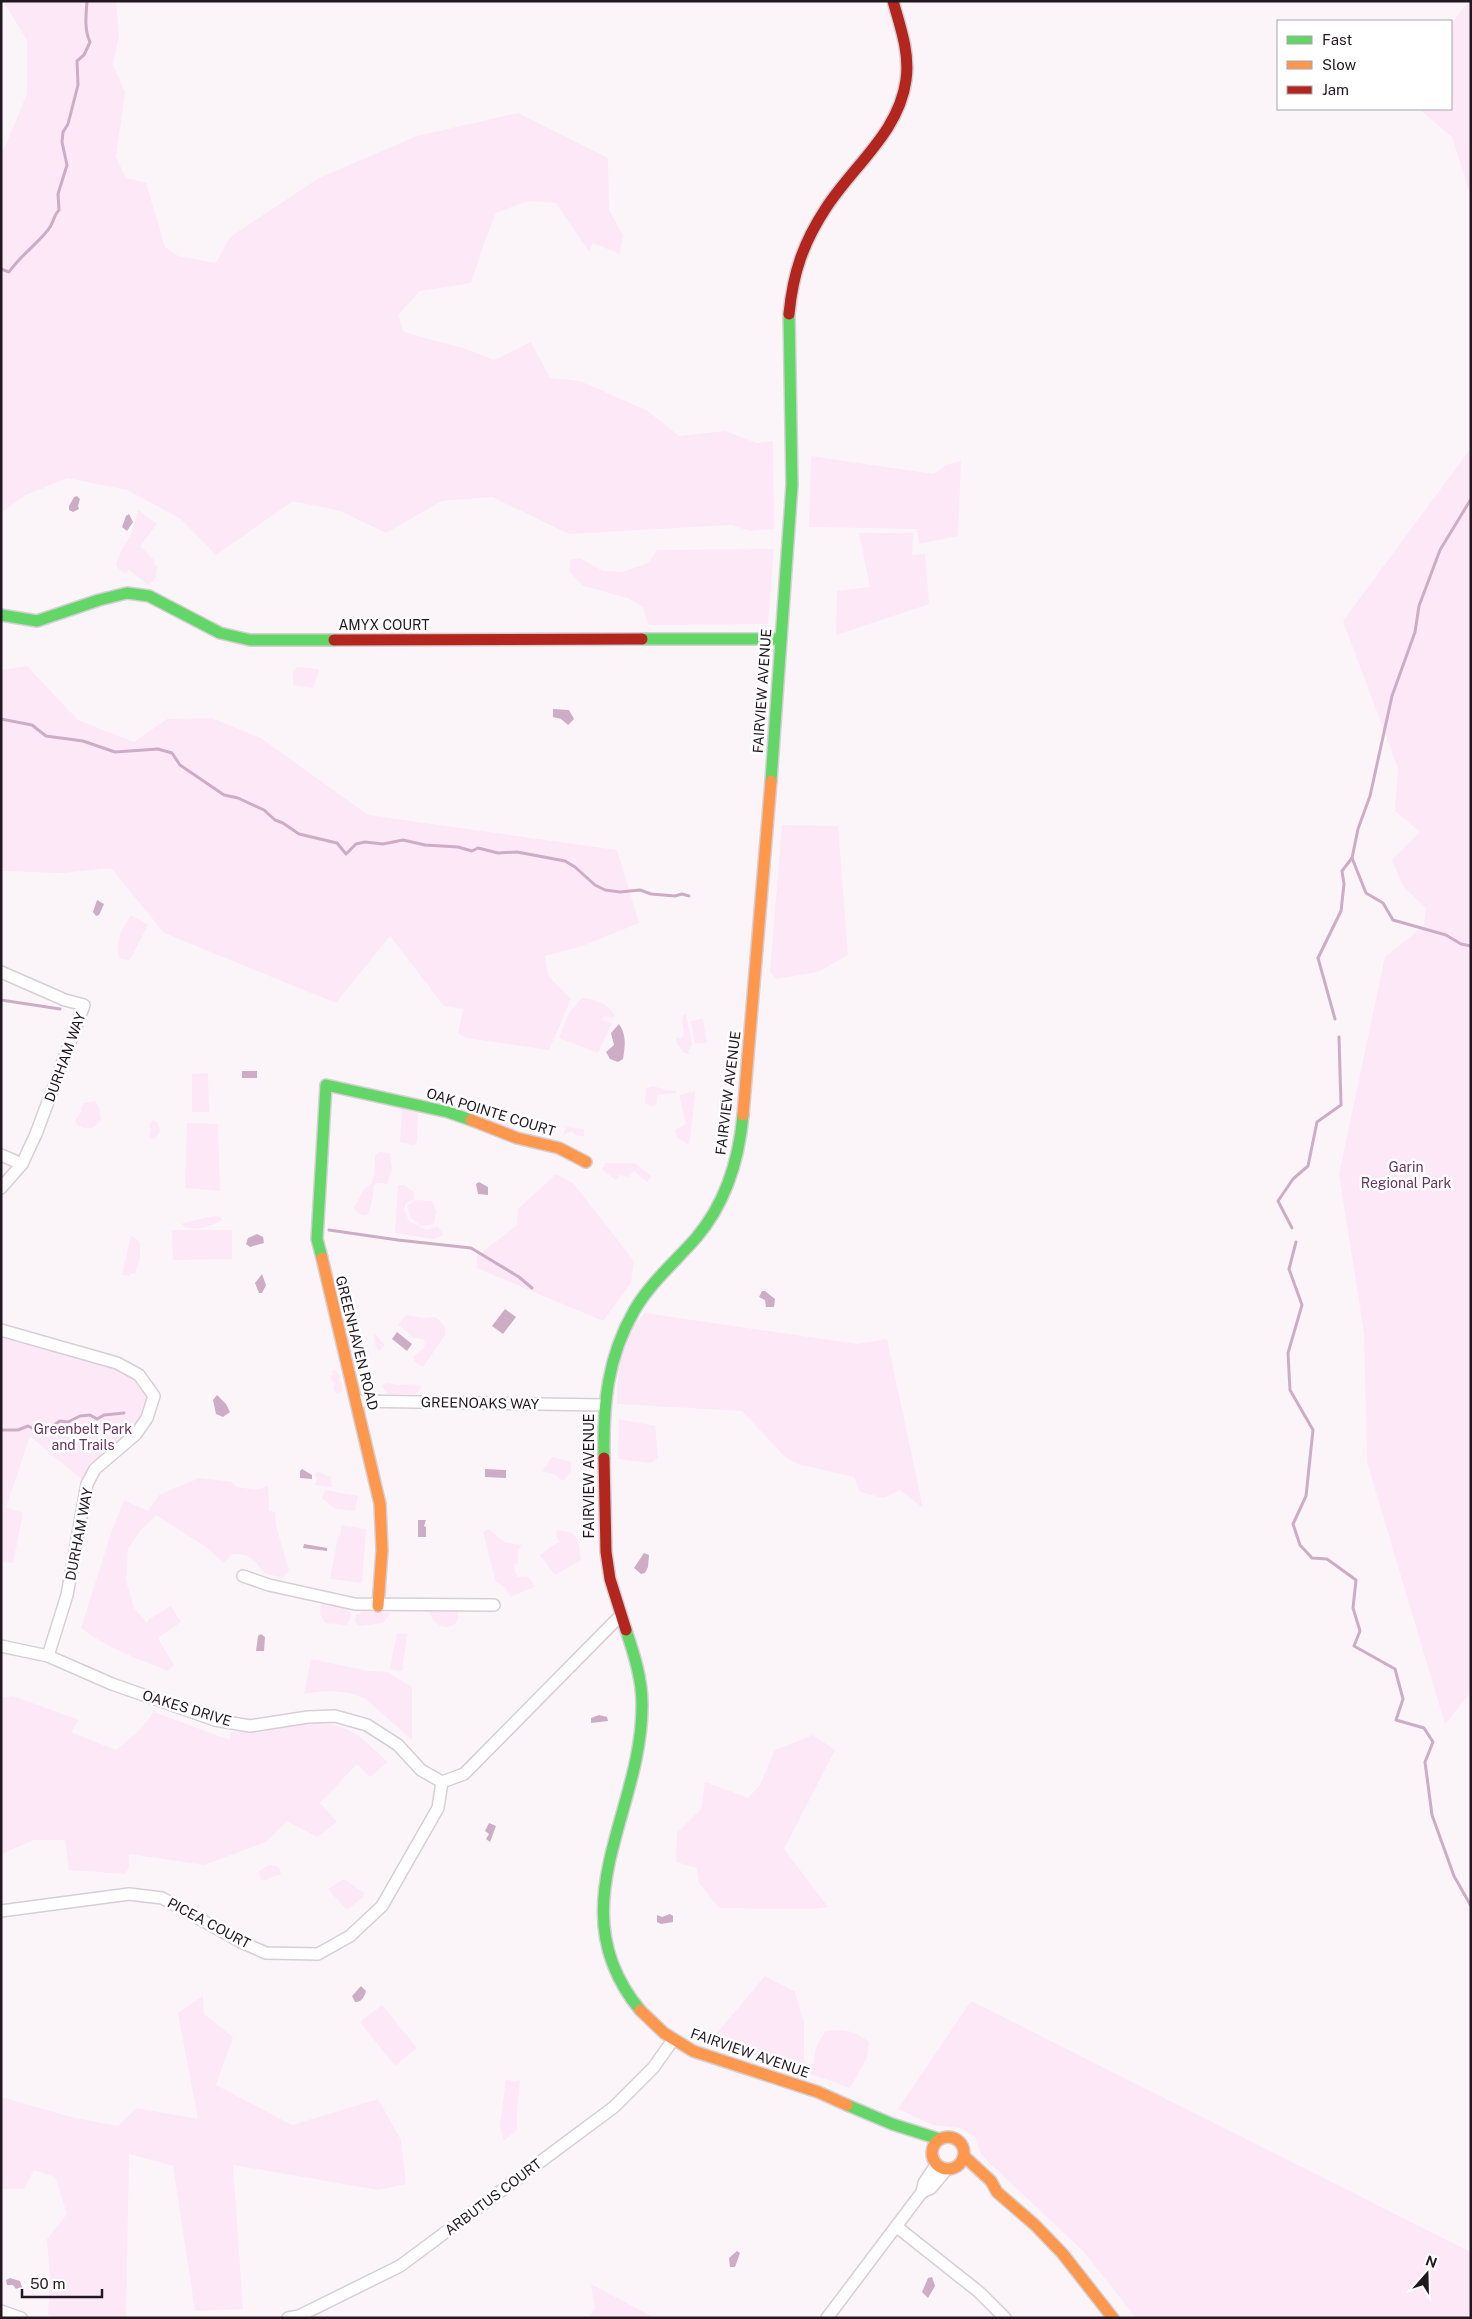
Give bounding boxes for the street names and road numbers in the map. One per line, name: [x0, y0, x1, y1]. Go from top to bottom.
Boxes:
street label: AMYX COURT: [338, 617, 430, 633]
street label: FAIRVIEW AVENUE: [750, 628, 774, 754]
street label: DURHAM WAY: [41, 1010, 89, 1104]
street label: FAIRVIEW AVENUE: [712, 1030, 744, 1156]
street label: OAK POINTE COURT: [425, 1085, 557, 1139]
street label: GREENHAVEN ROAD: [333, 1274, 381, 1412]
street label: GREENOAKS WAY: [421, 1394, 540, 1412]
street label: FAIRVIEW AVENUE: [581, 1414, 597, 1538]
street label: DURHAM WAY: [62, 1486, 96, 1582]
street label: OAKES DRIVE: [141, 1687, 233, 1729]
street label: PICEA COURT: [165, 1894, 253, 1952]
street label: FAIRVIEW AVENUE: [688, 2025, 812, 2081]
street label: ARBUTUS COURT: [442, 2156, 544, 2238]

